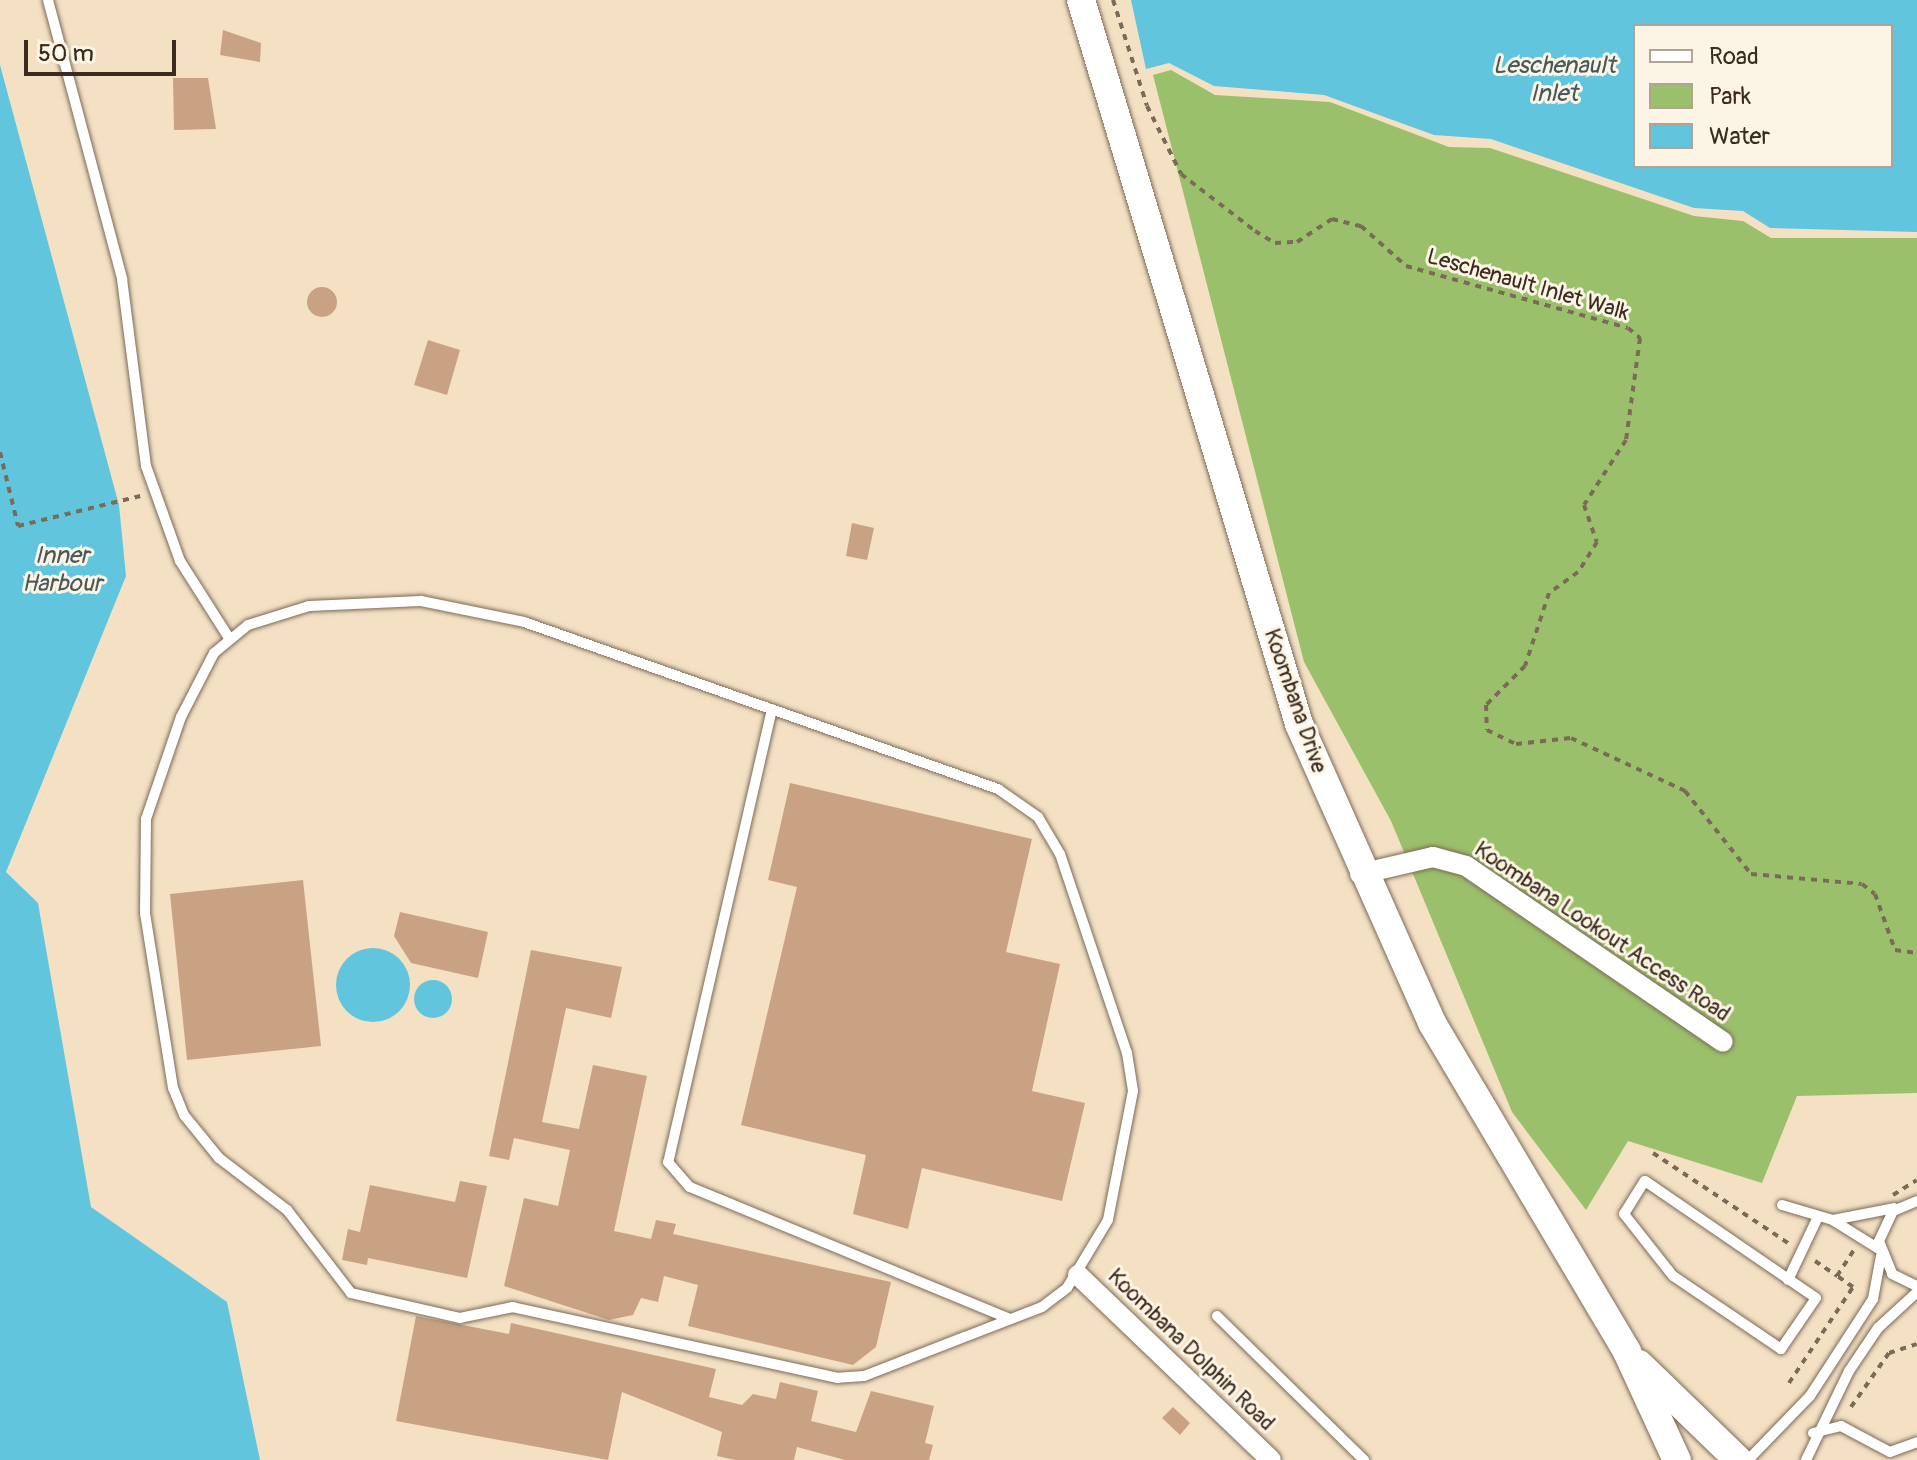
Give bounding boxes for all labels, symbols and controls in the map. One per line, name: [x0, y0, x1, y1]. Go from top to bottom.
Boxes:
scale bar: [28, 24, 180, 74]
legend: [1633, 24, 1893, 168]
text: 50 m: [38, 39, 94, 68]
text: Road: [1709, 42, 1759, 71]
water label: Leschenault Inlet: [1493, 52, 1615, 108]
text: Park: [1709, 82, 1751, 111]
text: Water: [1709, 122, 1770, 151]
street label: Leschenault Inlet Walk: [1424, 244, 1632, 326]
water label: Inner Harbour: [22, 542, 102, 598]
street label: Koombana Drive: [1258, 626, 1332, 776]
street label: Koombana Lookout Access Road: [1469, 836, 1735, 1028]
street label: Koombana Dolphin Road: [1102, 1263, 1280, 1437]

